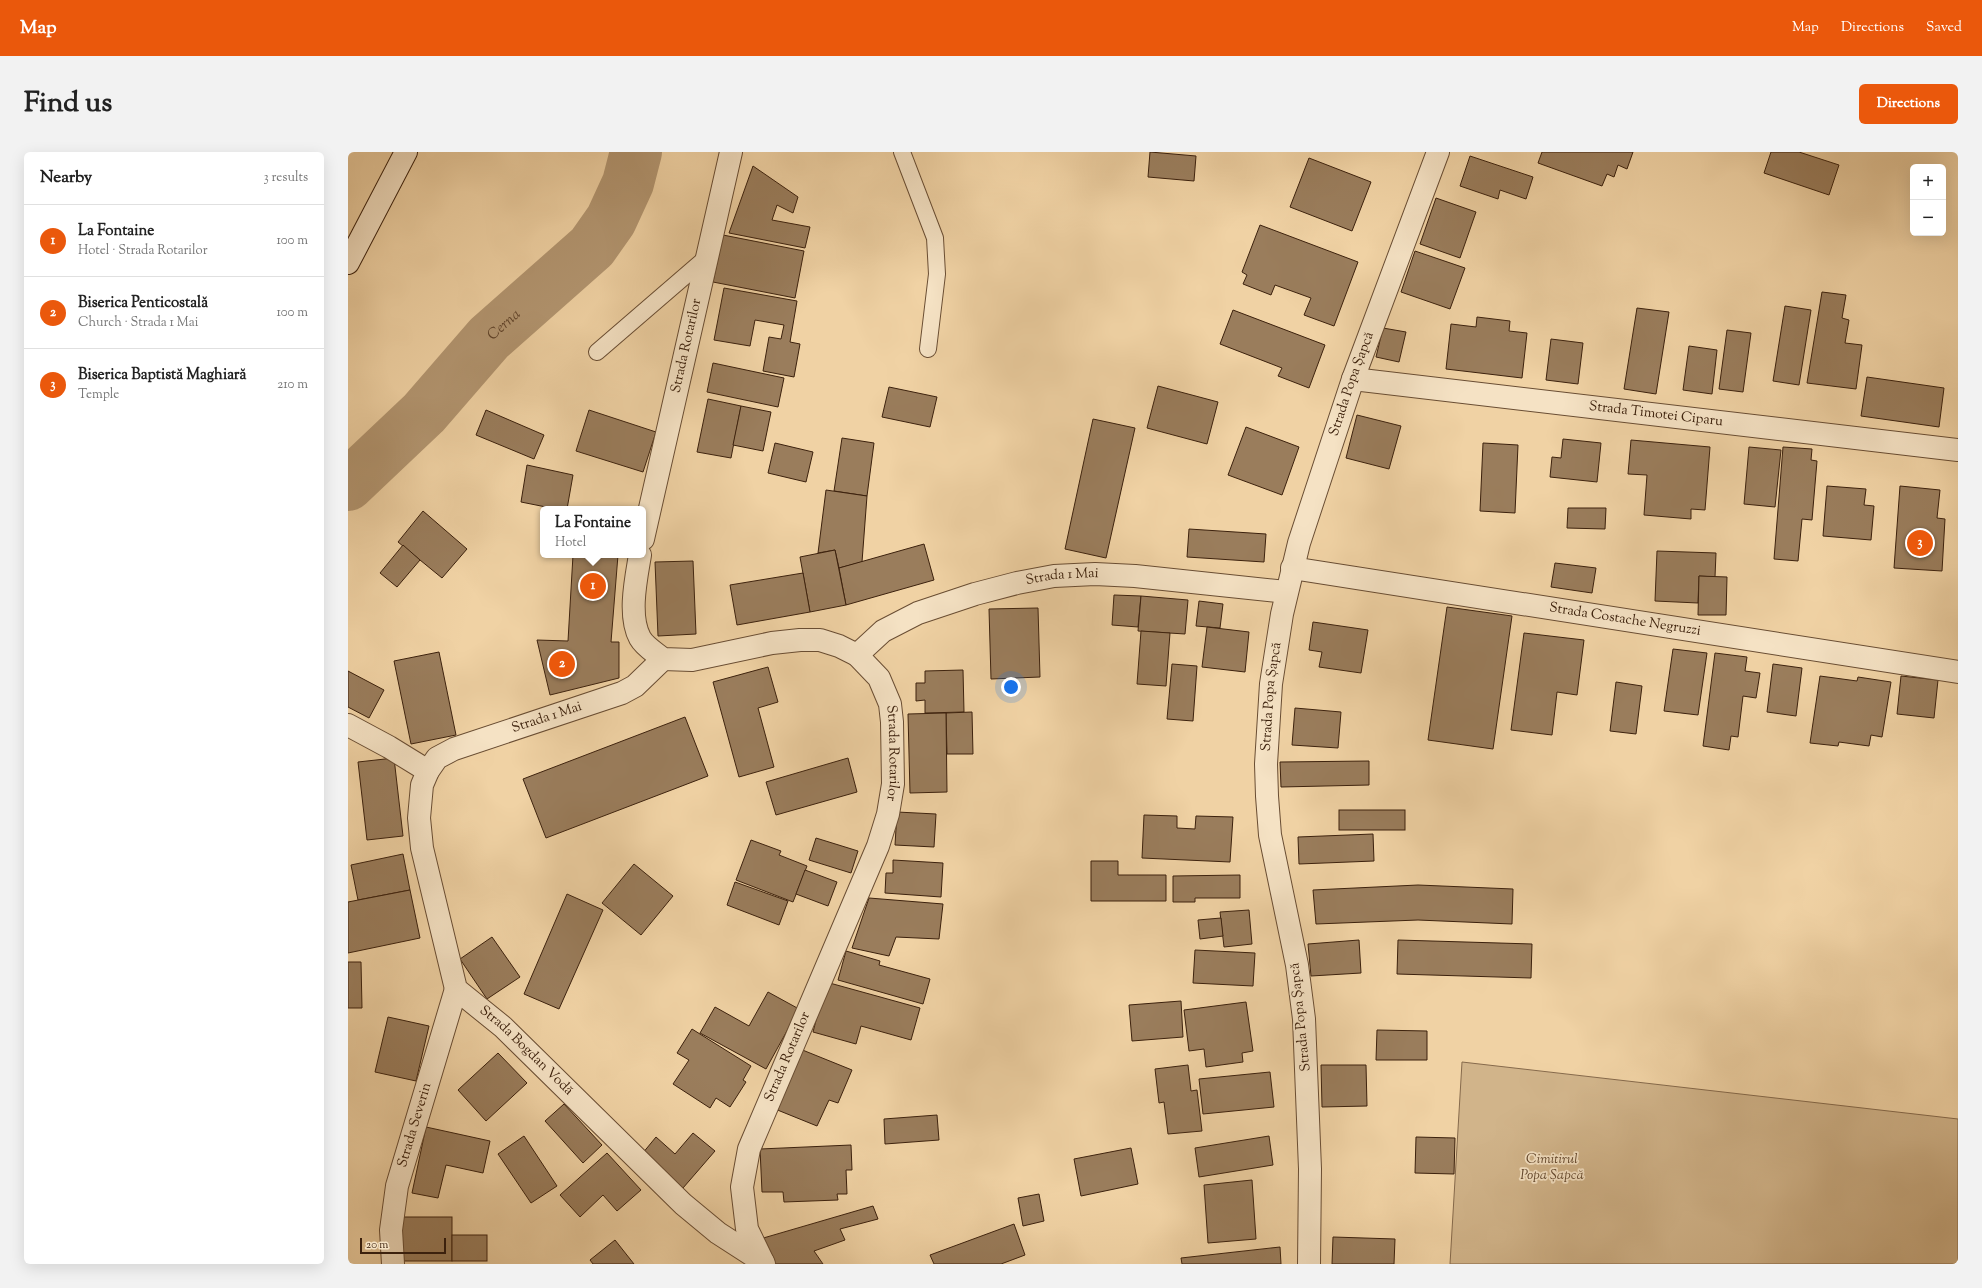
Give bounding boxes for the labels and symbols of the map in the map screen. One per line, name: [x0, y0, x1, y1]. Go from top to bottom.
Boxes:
street label: Strada Rotarilor: [666, 296, 707, 395]
water label: Cerna: [483, 304, 525, 345]
street label: Strada Popa Șapcă: [1325, 329, 1380, 439]
street label: Strada Timotei Ciparu: [1588, 397, 1724, 432]
pin: 3: [1907, 528, 1933, 558]
street label: Strada 1 Mai: [1024, 564, 1099, 591]
pin: 1: [580, 571, 606, 601]
street label: Strada Costache Negruzzi: [1548, 598, 1702, 642]
street label: Strada Popa Șapcă: [1257, 640, 1287, 752]
pin: 2: [549, 649, 575, 679]
your location: [1001, 677, 1021, 697]
street label: Strada 1 Mai: [509, 697, 585, 739]
street label: Strada Rotarilor: [880, 704, 903, 803]
street label: Strada Popa Șapcă: [1285, 961, 1317, 1072]
street label: Strada Bogdan Vodă: [475, 1001, 578, 1101]
street label: Strada Rotarilor: [760, 1008, 816, 1105]
street label: Strada Severin: [393, 1080, 437, 1170]
park label: Cimitirul Popa Șapcă: [1520, 1150, 1584, 1186]
scale bar: [360, 1236, 446, 1255]

